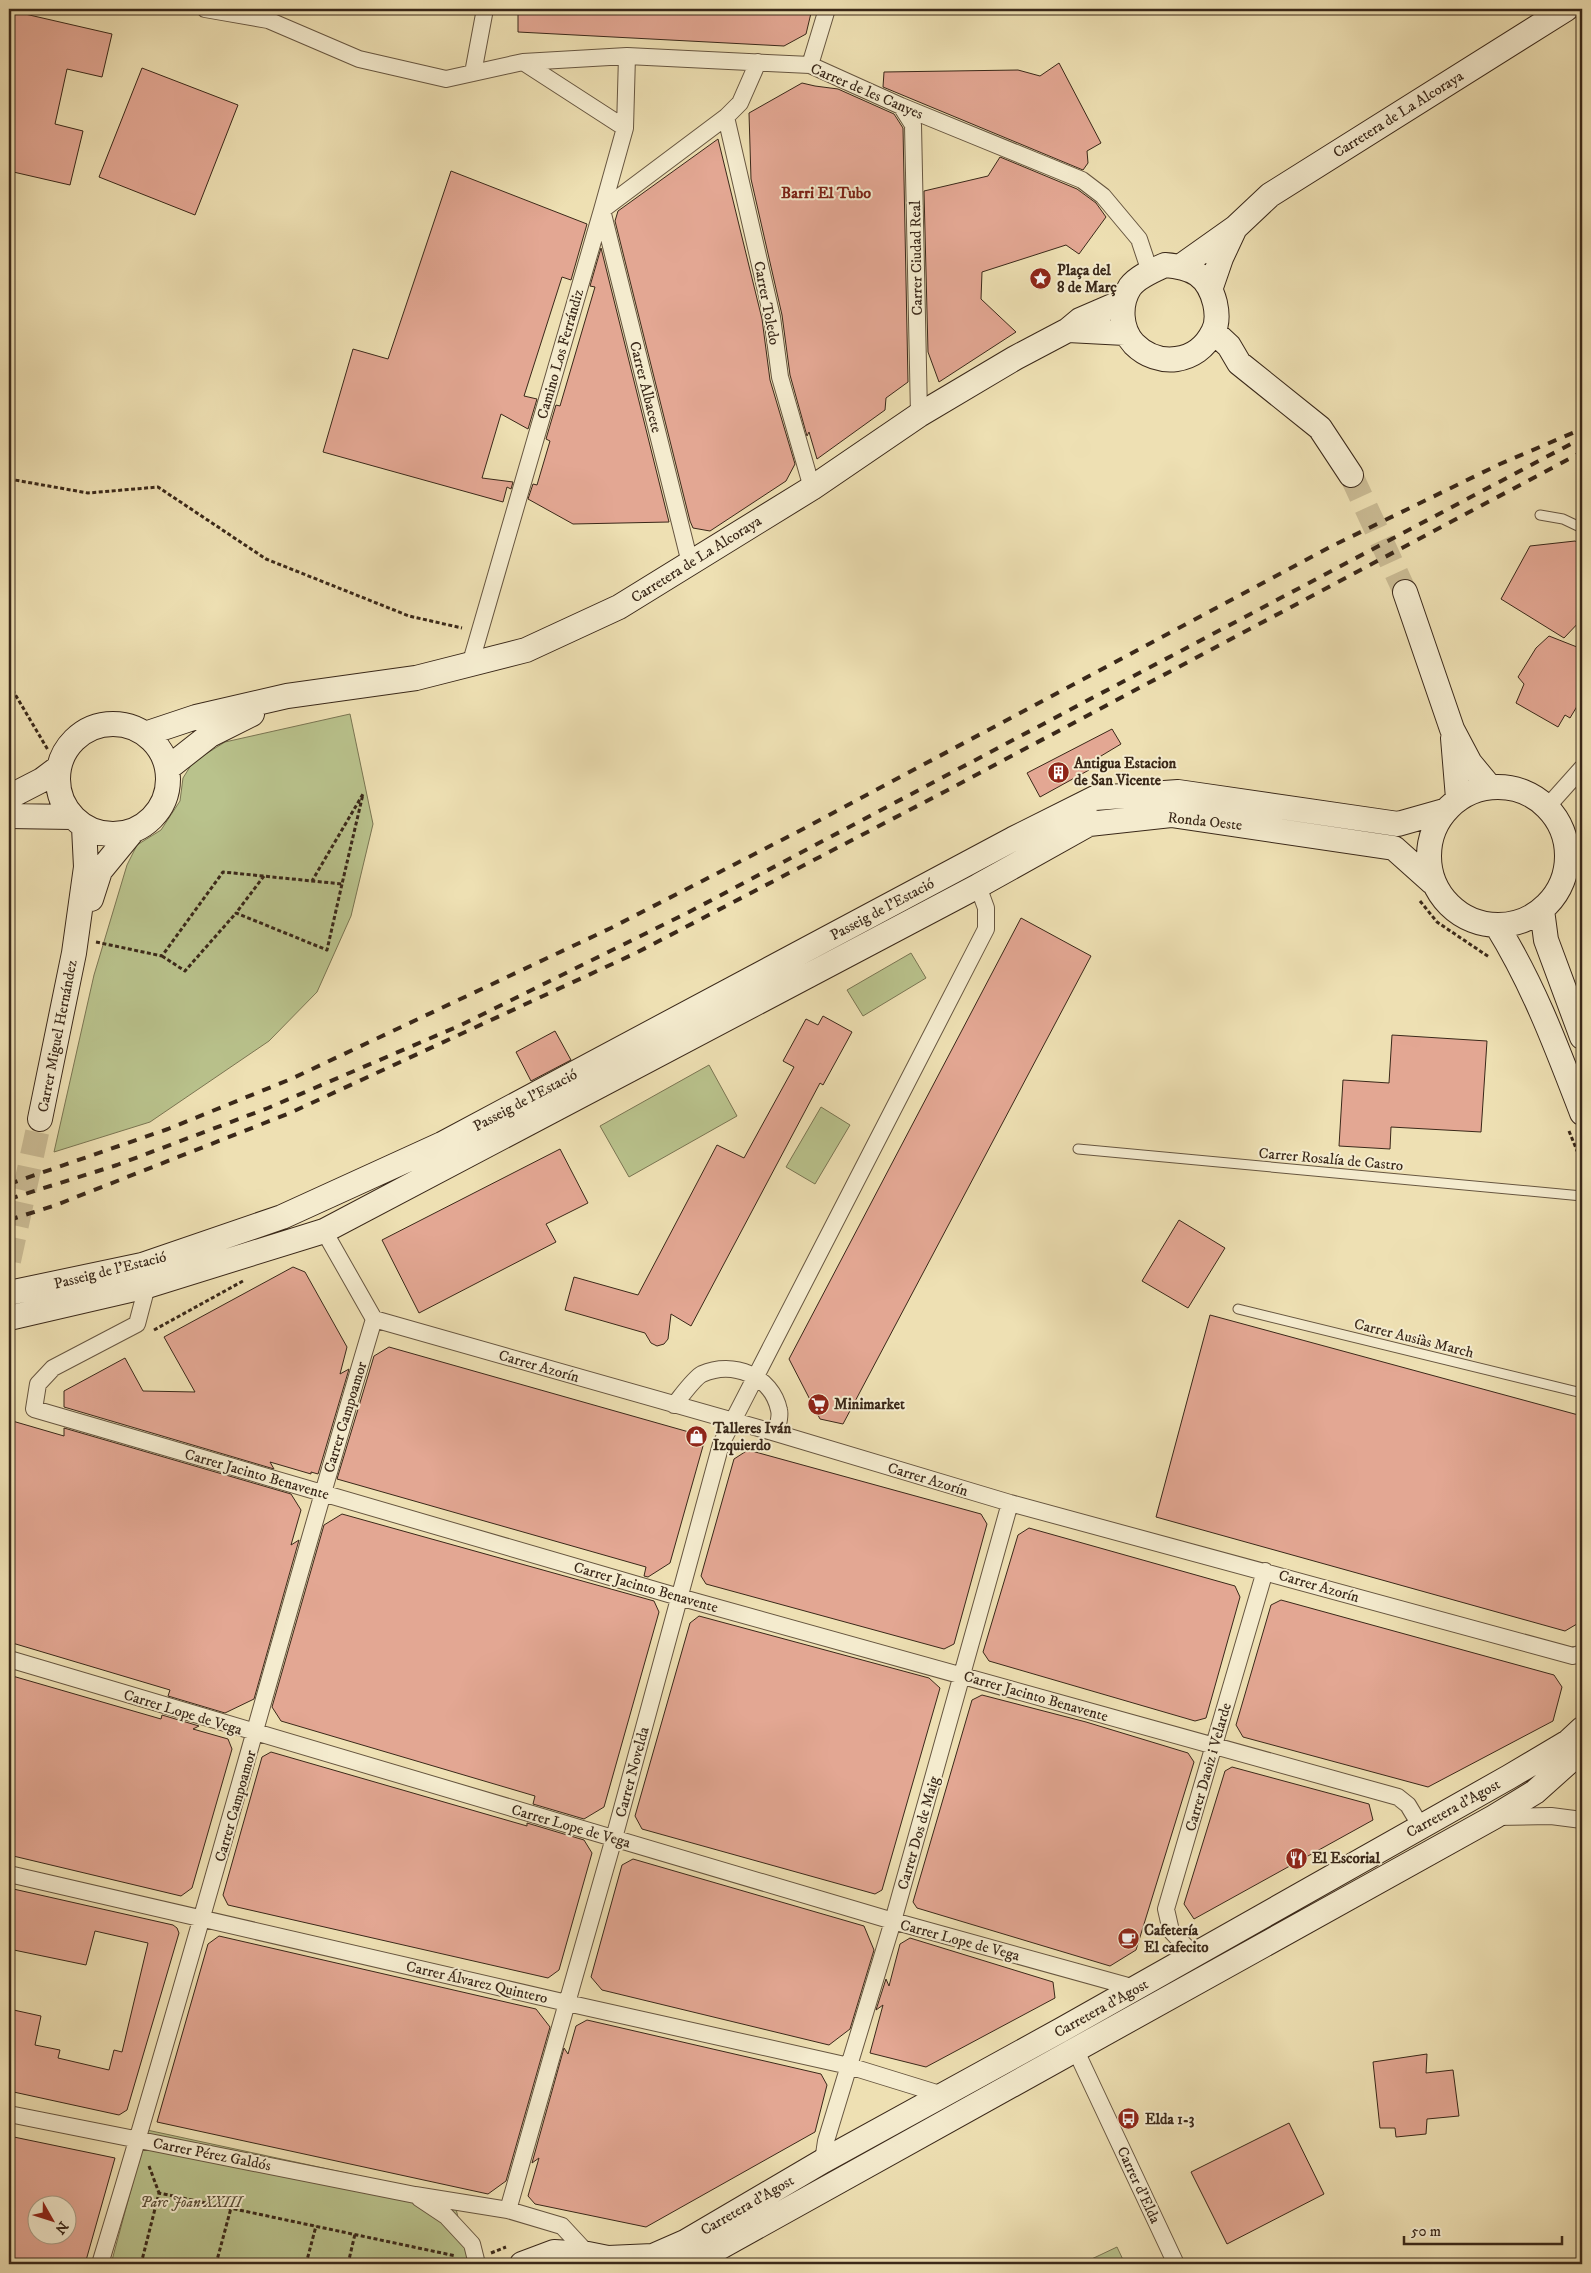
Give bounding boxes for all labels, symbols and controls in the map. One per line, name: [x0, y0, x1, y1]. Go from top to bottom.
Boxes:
street label: Carrer de les Canyes: [808, 59, 926, 124]
street label: Carretera de La Alcoraya: [1330, 66, 1468, 162]
district label: Barri El Tubo: [781, 183, 871, 203]
street label: Carrer Ciudad Real: [906, 200, 927, 316]
street label: Carrer Toledo: [749, 260, 784, 347]
place label: Plaça del 8 de Març: [1057, 261, 1117, 297]
place icon: Plaça del 8 de Març: [1029, 267, 1053, 291]
street label: Camino Los Ferrándiz: [533, 286, 588, 421]
street label: Carrer Albacete: [625, 339, 666, 435]
street label: Carretera de La Alcoraya: [628, 511, 766, 607]
place label: Antigua Estacion de San Vicente: [1073, 754, 1177, 790]
building icon: Antigua Estacion de San Vicente: [1046, 760, 1070, 784]
street label: Ronda Oeste: [1167, 808, 1243, 835]
street label: Passeig de l'Estació: [827, 874, 938, 945]
street label: Carrer Miguel Hernández: [33, 958, 82, 1114]
street label: Passeig de l'Estació: [470, 1065, 581, 1136]
street label: Carrer Rosalía de Castro: [1258, 1144, 1404, 1175]
street label: Passeig de l'Estació: [52, 1247, 168, 1294]
street label: Carrer Ausiàs March: [1352, 1314, 1476, 1363]
street label: Carrer Azorín: [496, 1346, 582, 1387]
street label: Carrer Campoamor: [320, 1359, 372, 1475]
supermarket icon: Minimarket: [806, 1392, 830, 1416]
place label: Minimarket: [834, 1395, 905, 1414]
place label: Talleres Iván Izquierdo: [712, 1419, 791, 1456]
shop icon: Talleres Iván Izquierdo: [685, 1425, 709, 1449]
street label: Carrer Jacinto Benavente: [182, 1445, 331, 1504]
street label: Carrer Azorín: [885, 1458, 971, 1501]
street label: Carrer Jacinto Benavente: [571, 1558, 720, 1617]
street label: Carrer Azorín: [1276, 1566, 1362, 1607]
street label: Carrer Jacinto Benavente: [961, 1667, 1110, 1726]
street label: Carrer Lope de Vega: [121, 1685, 245, 1740]
street label: Carrer Daoiz i Velarde: [1181, 1701, 1236, 1834]
street label: Carrer Novelda: [611, 1724, 654, 1819]
street label: Carrer Campoamor: [210, 1748, 261, 1864]
street label: Carrer Dos de Maig: [893, 1773, 944, 1892]
street label: Carretera d'Agost: [1403, 1775, 1504, 1842]
street label: Carrer Lope de Vega: [509, 1800, 633, 1853]
restaurant icon: El Escorial: [1284, 1846, 1308, 1870]
place label: El Escorial: [1312, 1849, 1380, 1868]
street label: Carrer Lope de Vega: [898, 1915, 1022, 1966]
place label: Cafetería El cafecito: [1144, 1921, 1209, 1957]
cafe icon: Cafetería El cafecito: [1116, 1927, 1140, 1951]
street label: Carrer Álvarez Quintero: [404, 1956, 550, 2008]
street label: Carretera d'Agost: [1051, 1975, 1152, 2042]
bus stop icon: Elda 1-3: [1117, 2107, 1141, 2131]
place label: Elda 1-3: [1145, 2110, 1195, 2129]
street label: Carrer Pérez Galdós: [151, 2134, 273, 2175]
street label: Carrer d’Elda: [1112, 2144, 1165, 2227]
street label: Carretera d'Agost: [697, 2171, 797, 2240]
park label: Parc Joan XXIII: [140, 2193, 244, 2212]
north arrow: [28, 2196, 78, 2246]
scale bar: [1404, 2213, 1561, 2245]
text: N: [50, 2217, 72, 2238]
text: 50 m: [1411, 2222, 1441, 2241]

